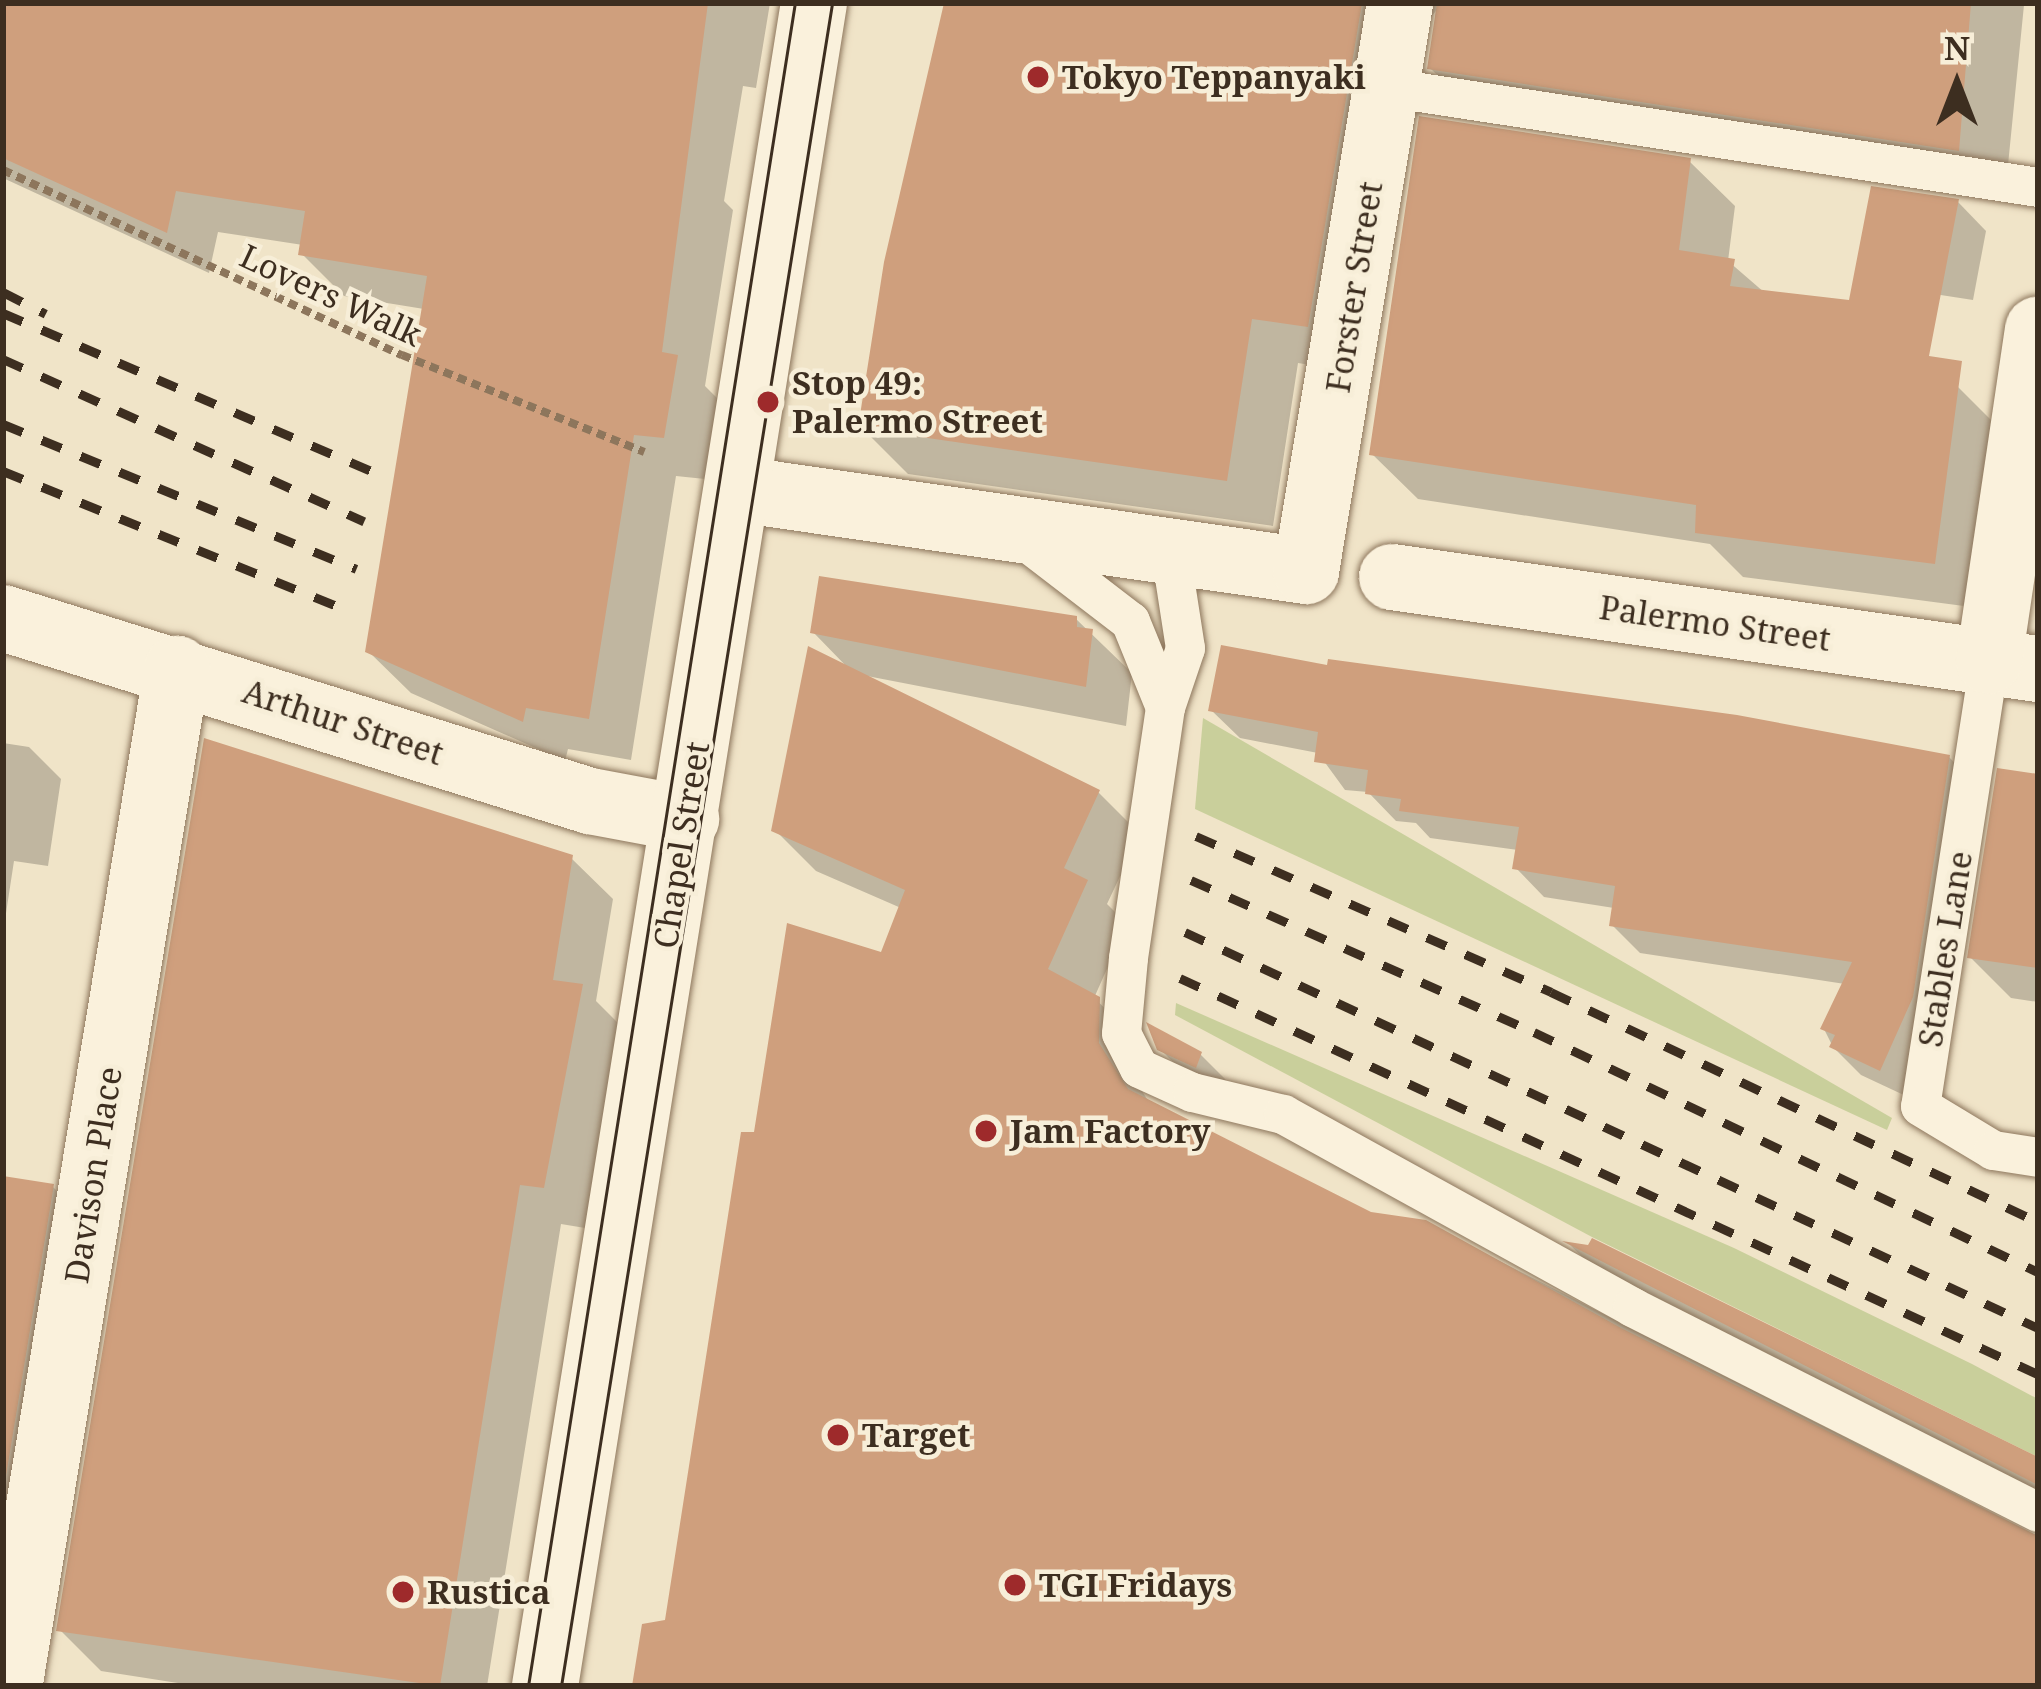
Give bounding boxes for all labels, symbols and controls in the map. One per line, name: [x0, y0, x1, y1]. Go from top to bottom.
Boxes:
north arrow: [1897, 24, 2017, 144]
text: N: [1944, 25, 1970, 70]
place label: Tokyo Teppanyaki: [1062, 57, 1366, 97]
marker: Tokyo Teppanyaki: [1025, 64, 1051, 90]
street label: Forster Street: [1318, 179, 1390, 395]
street label: Lovers Walk: [234, 236, 428, 354]
place label: Stop 49: Palermo Street: [792, 363, 1043, 441]
marker: Stop 49: Palermo Street: [755, 389, 781, 415]
street label: Palermo Street: [1597, 587, 1833, 659]
street label: Arthur Street: [238, 671, 448, 773]
street label: Chapel Street: [645, 739, 717, 951]
street label: Stables Lane: [1910, 848, 1980, 1050]
street label: Davison Place: [56, 1064, 130, 1286]
place label: Jam Factory: [1010, 1111, 1210, 1151]
marker: Jam Factory: [973, 1118, 999, 1144]
place label: Target: [862, 1415, 970, 1455]
marker: Target: [825, 1422, 851, 1448]
place label: TGI Fridays: [1039, 1565, 1232, 1605]
place label: Rustica: [427, 1572, 551, 1612]
marker: TGI Fridays: [1002, 1572, 1028, 1598]
marker: Rustica: [390, 1579, 416, 1605]

